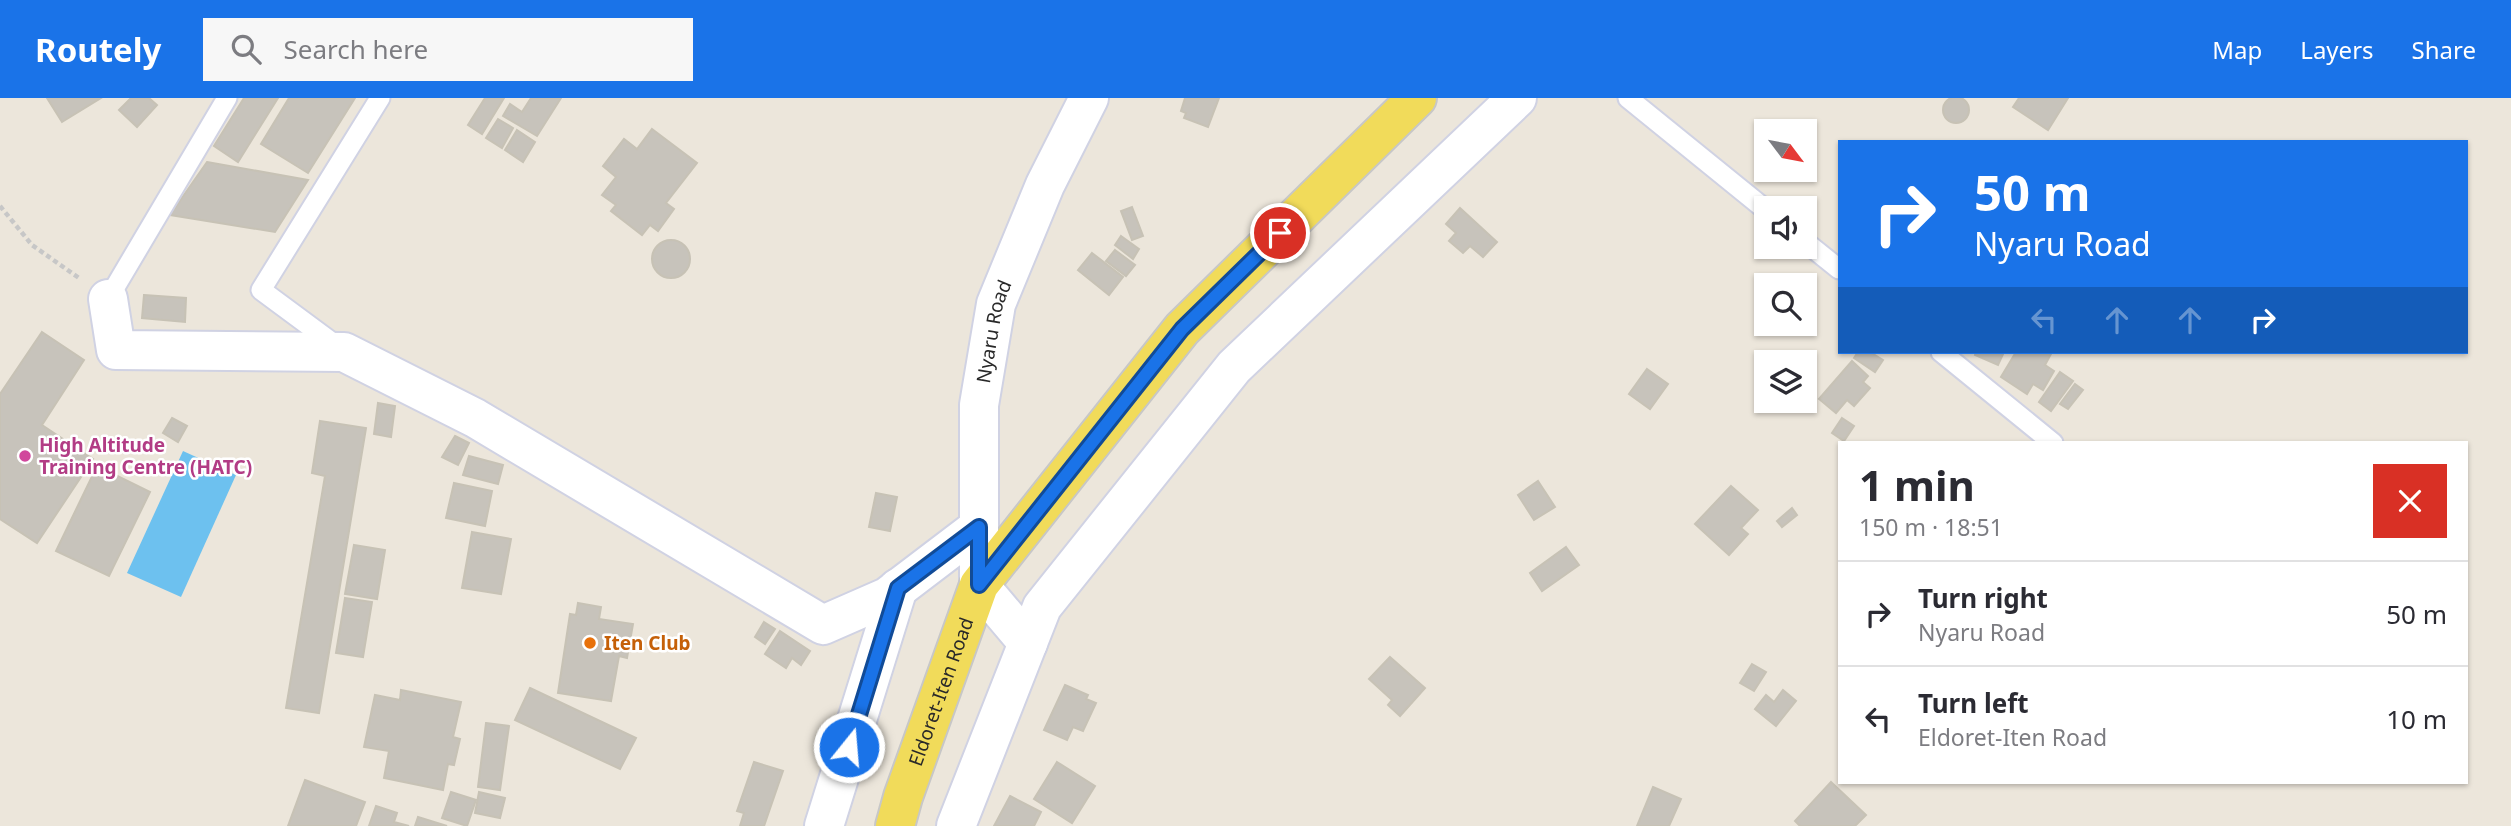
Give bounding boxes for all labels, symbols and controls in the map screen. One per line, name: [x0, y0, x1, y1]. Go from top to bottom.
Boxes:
search box: [203, 18, 693, 81]
text: Routely: [35, 27, 161, 72]
icon: search: [227, 30, 265, 68]
text: Search here: [283, 31, 428, 67]
text: Map: [2212, 33, 2262, 66]
text: Layers: [2300, 33, 2374, 66]
text: Share: [2412, 33, 2476, 66]
north arrow: [1754, 119, 1816, 182]
map controls: [1754, 119, 1817, 413]
text: 50 m: [1974, 159, 2091, 225]
icon: right: [1859, 168, 1950, 259]
button: sound: [1754, 196, 1817, 259]
pin: [1250, 203, 1310, 263]
icon: arrive: [1261, 214, 1299, 252]
text: Nyaru Road: [1974, 222, 2151, 265]
button: search: [1754, 273, 1817, 336]
street label: Nyaru Road: [970, 276, 1018, 385]
icon: left: [2025, 301, 2063, 339]
icon: ahead: [2098, 301, 2136, 339]
icon: ahead: [2171, 301, 2209, 339]
icon: right: [2244, 301, 2282, 339]
button: layers: [1754, 350, 1817, 413]
place label: High Altitude Training Centre (HATC): [39, 432, 252, 480]
marker: High Altitude Training Centre (HATC): [17, 448, 33, 464]
text: 1 min: [1859, 456, 1975, 513]
button: close: [2373, 464, 2447, 538]
text: 150 m · 18:51: [1859, 511, 2003, 543]
text: Turn right: [1918, 580, 2048, 616]
icon: right: [1859, 595, 1897, 633]
text: 50 m: [2386, 596, 2447, 632]
street label: Eldoret-Iten Road: [902, 614, 979, 770]
text: Nyaru Road: [1918, 616, 2045, 648]
place label: Iten Club: [604, 630, 691, 656]
marker: Iten Club: [582, 635, 598, 651]
text: Turn left: [1918, 685, 2029, 721]
icon: left: [1859, 700, 1897, 738]
text: 10 m: [2386, 701, 2447, 737]
position arrow: [812, 710, 886, 784]
text: Eldoret-Iten Road: [1918, 721, 2107, 753]

